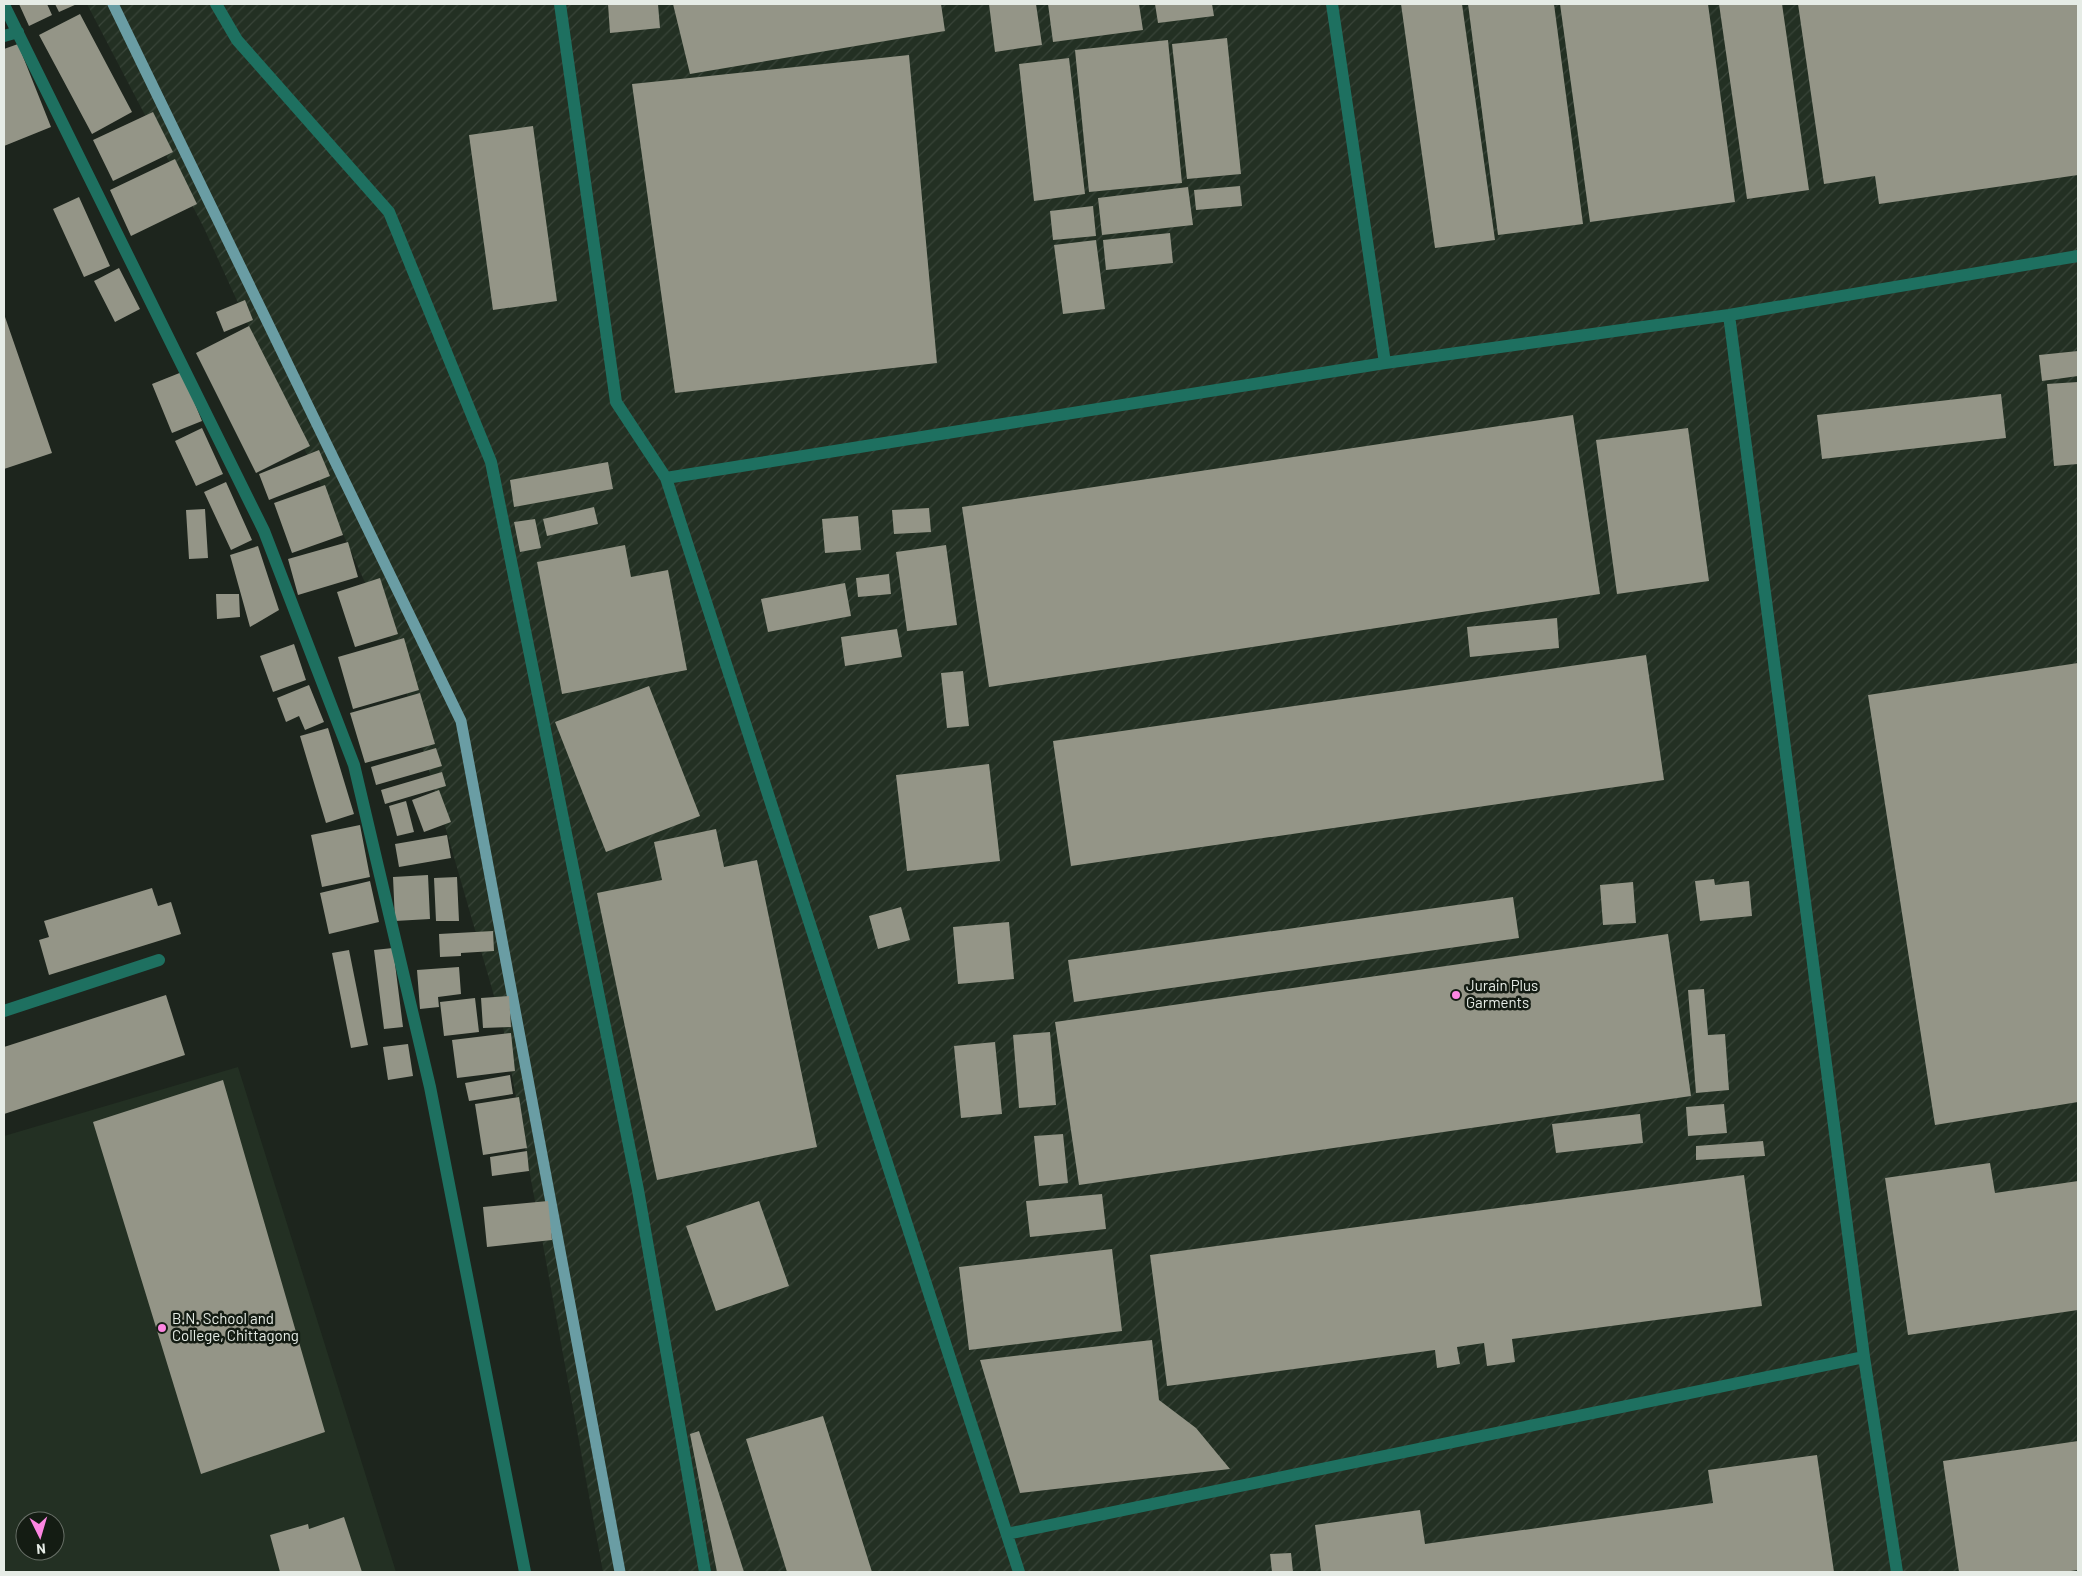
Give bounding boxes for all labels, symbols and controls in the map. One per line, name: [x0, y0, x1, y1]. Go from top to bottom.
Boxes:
place label: Jurain Plus Garments: [1466, 976, 1538, 1011]
marker: Jurain Plus Garments: [1450, 989, 1462, 1001]
place label: B.N. School and College, Chittagong: [172, 1309, 299, 1344]
marker: B.N. School and College, Chittagong: [156, 1322, 168, 1334]
north arrow: [15, 1511, 65, 1561]
text: N: [36, 1541, 47, 1558]

